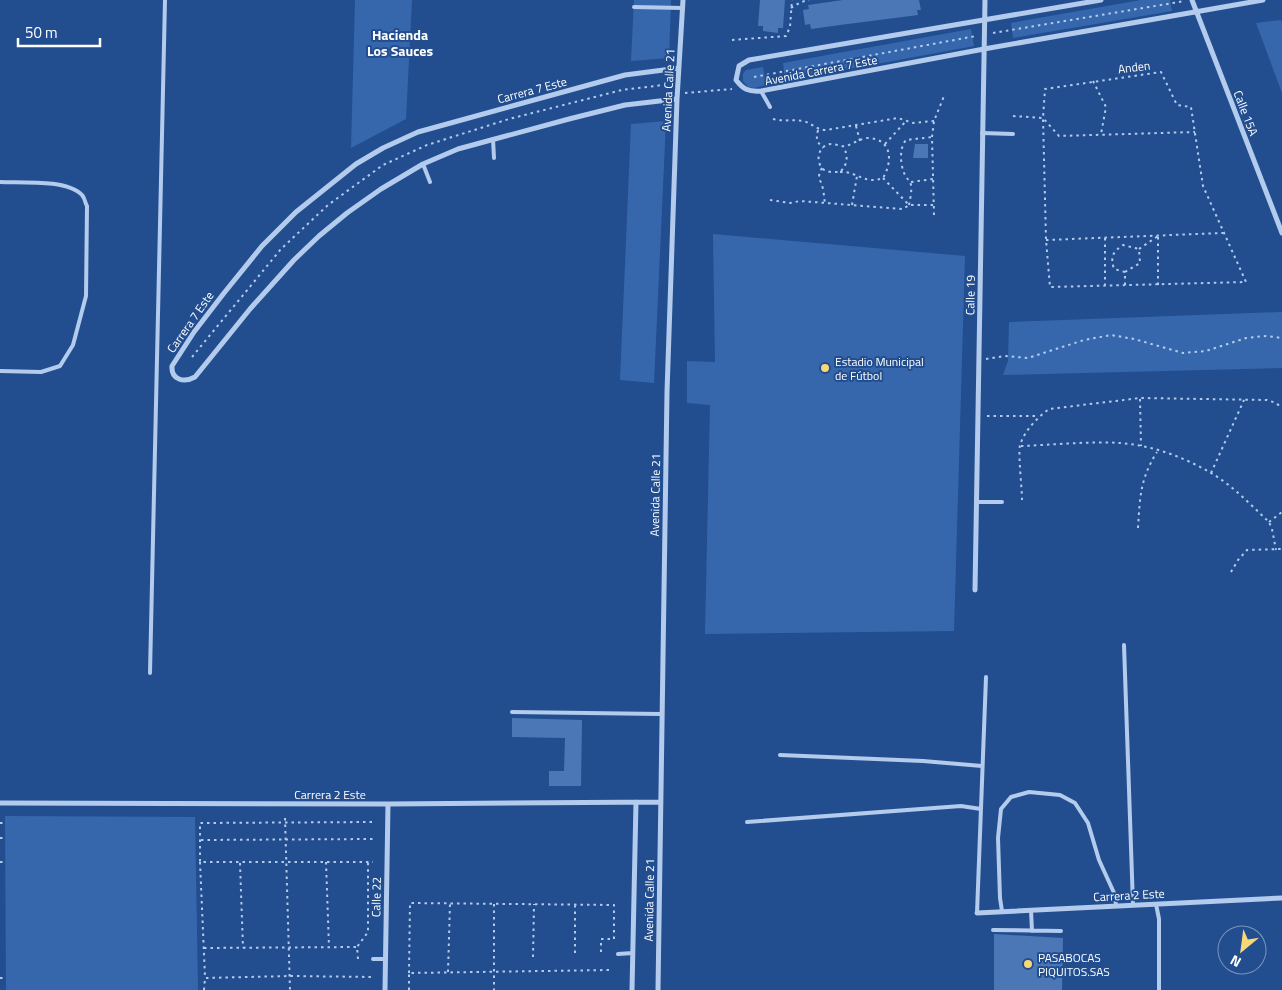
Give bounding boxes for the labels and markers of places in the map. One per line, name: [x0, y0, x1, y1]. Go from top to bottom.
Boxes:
place label: Estadio Municipal de Fútbol: [835, 352, 924, 385]
marker: Estadio Municipal de Fútbol: [819, 362, 831, 374]
place label: PASABOCAS PIQUITOS.SAS: [1038, 948, 1110, 981]
marker: PASABOCAS PIQUITOS.SAS: [1022, 958, 1034, 970]

